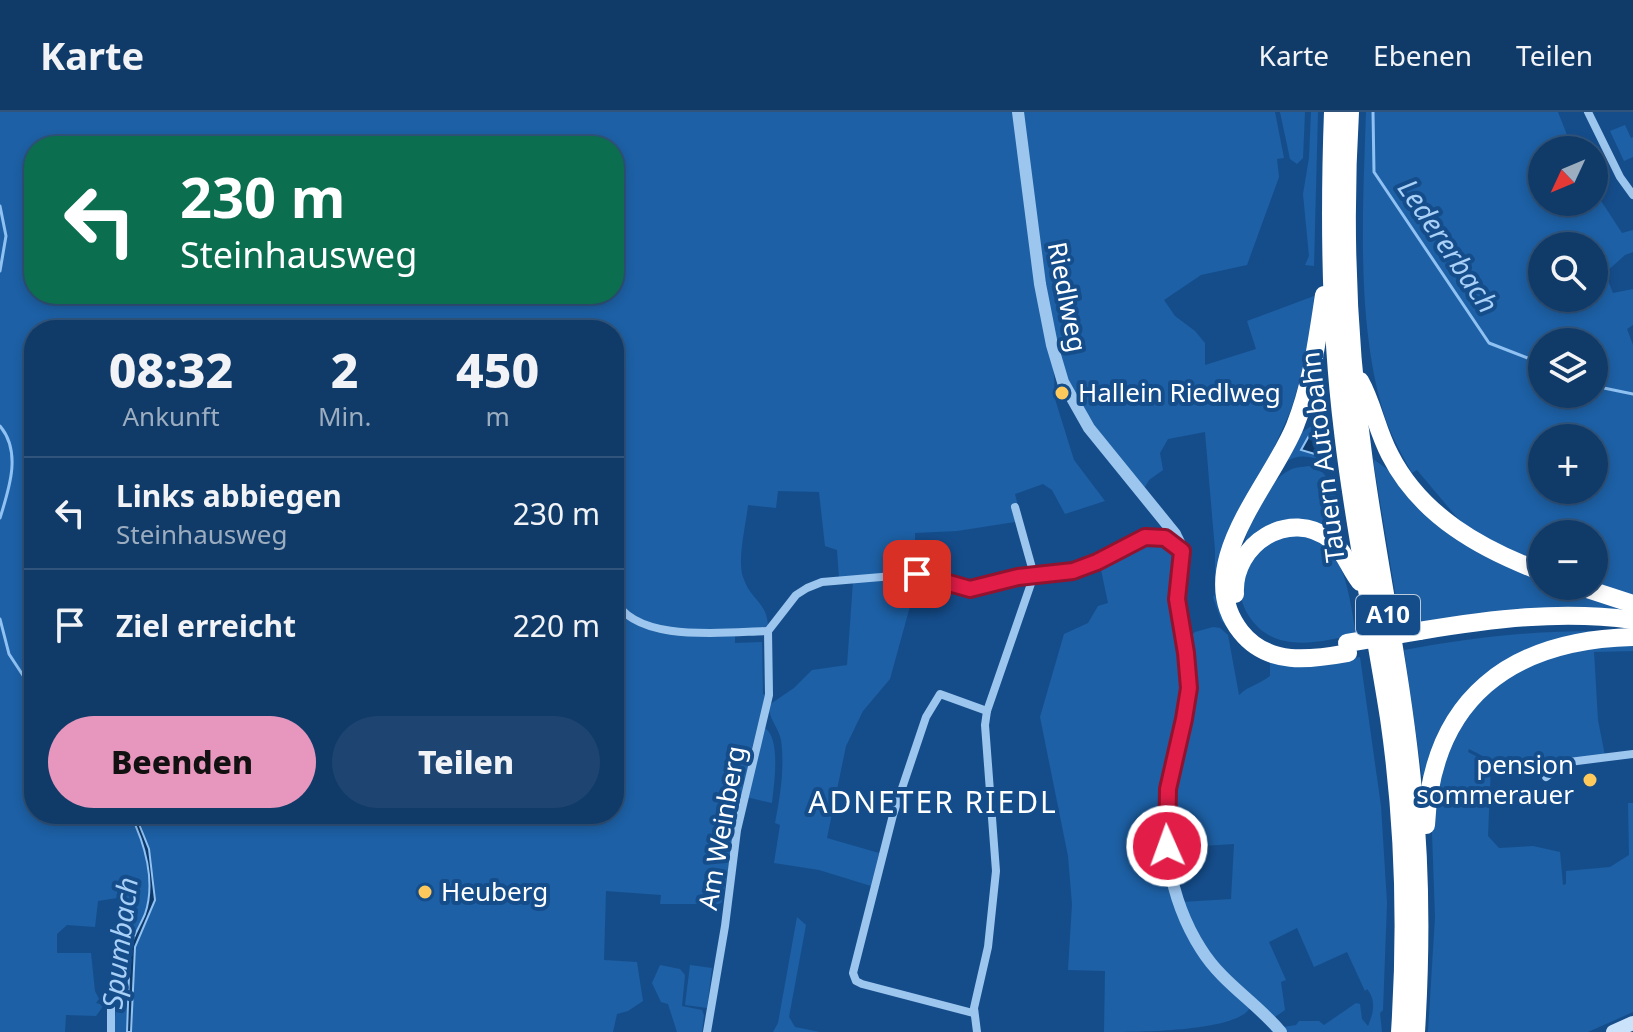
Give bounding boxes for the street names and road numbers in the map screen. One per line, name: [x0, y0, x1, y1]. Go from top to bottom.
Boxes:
street label: Riedlweg: [1040, 239, 1096, 355]
street label: Tauern Autobahn: [1291, 350, 1353, 564]
road number: A10: [1356, 595, 1420, 635]
street label: Am Weinberg: [689, 743, 753, 913]

